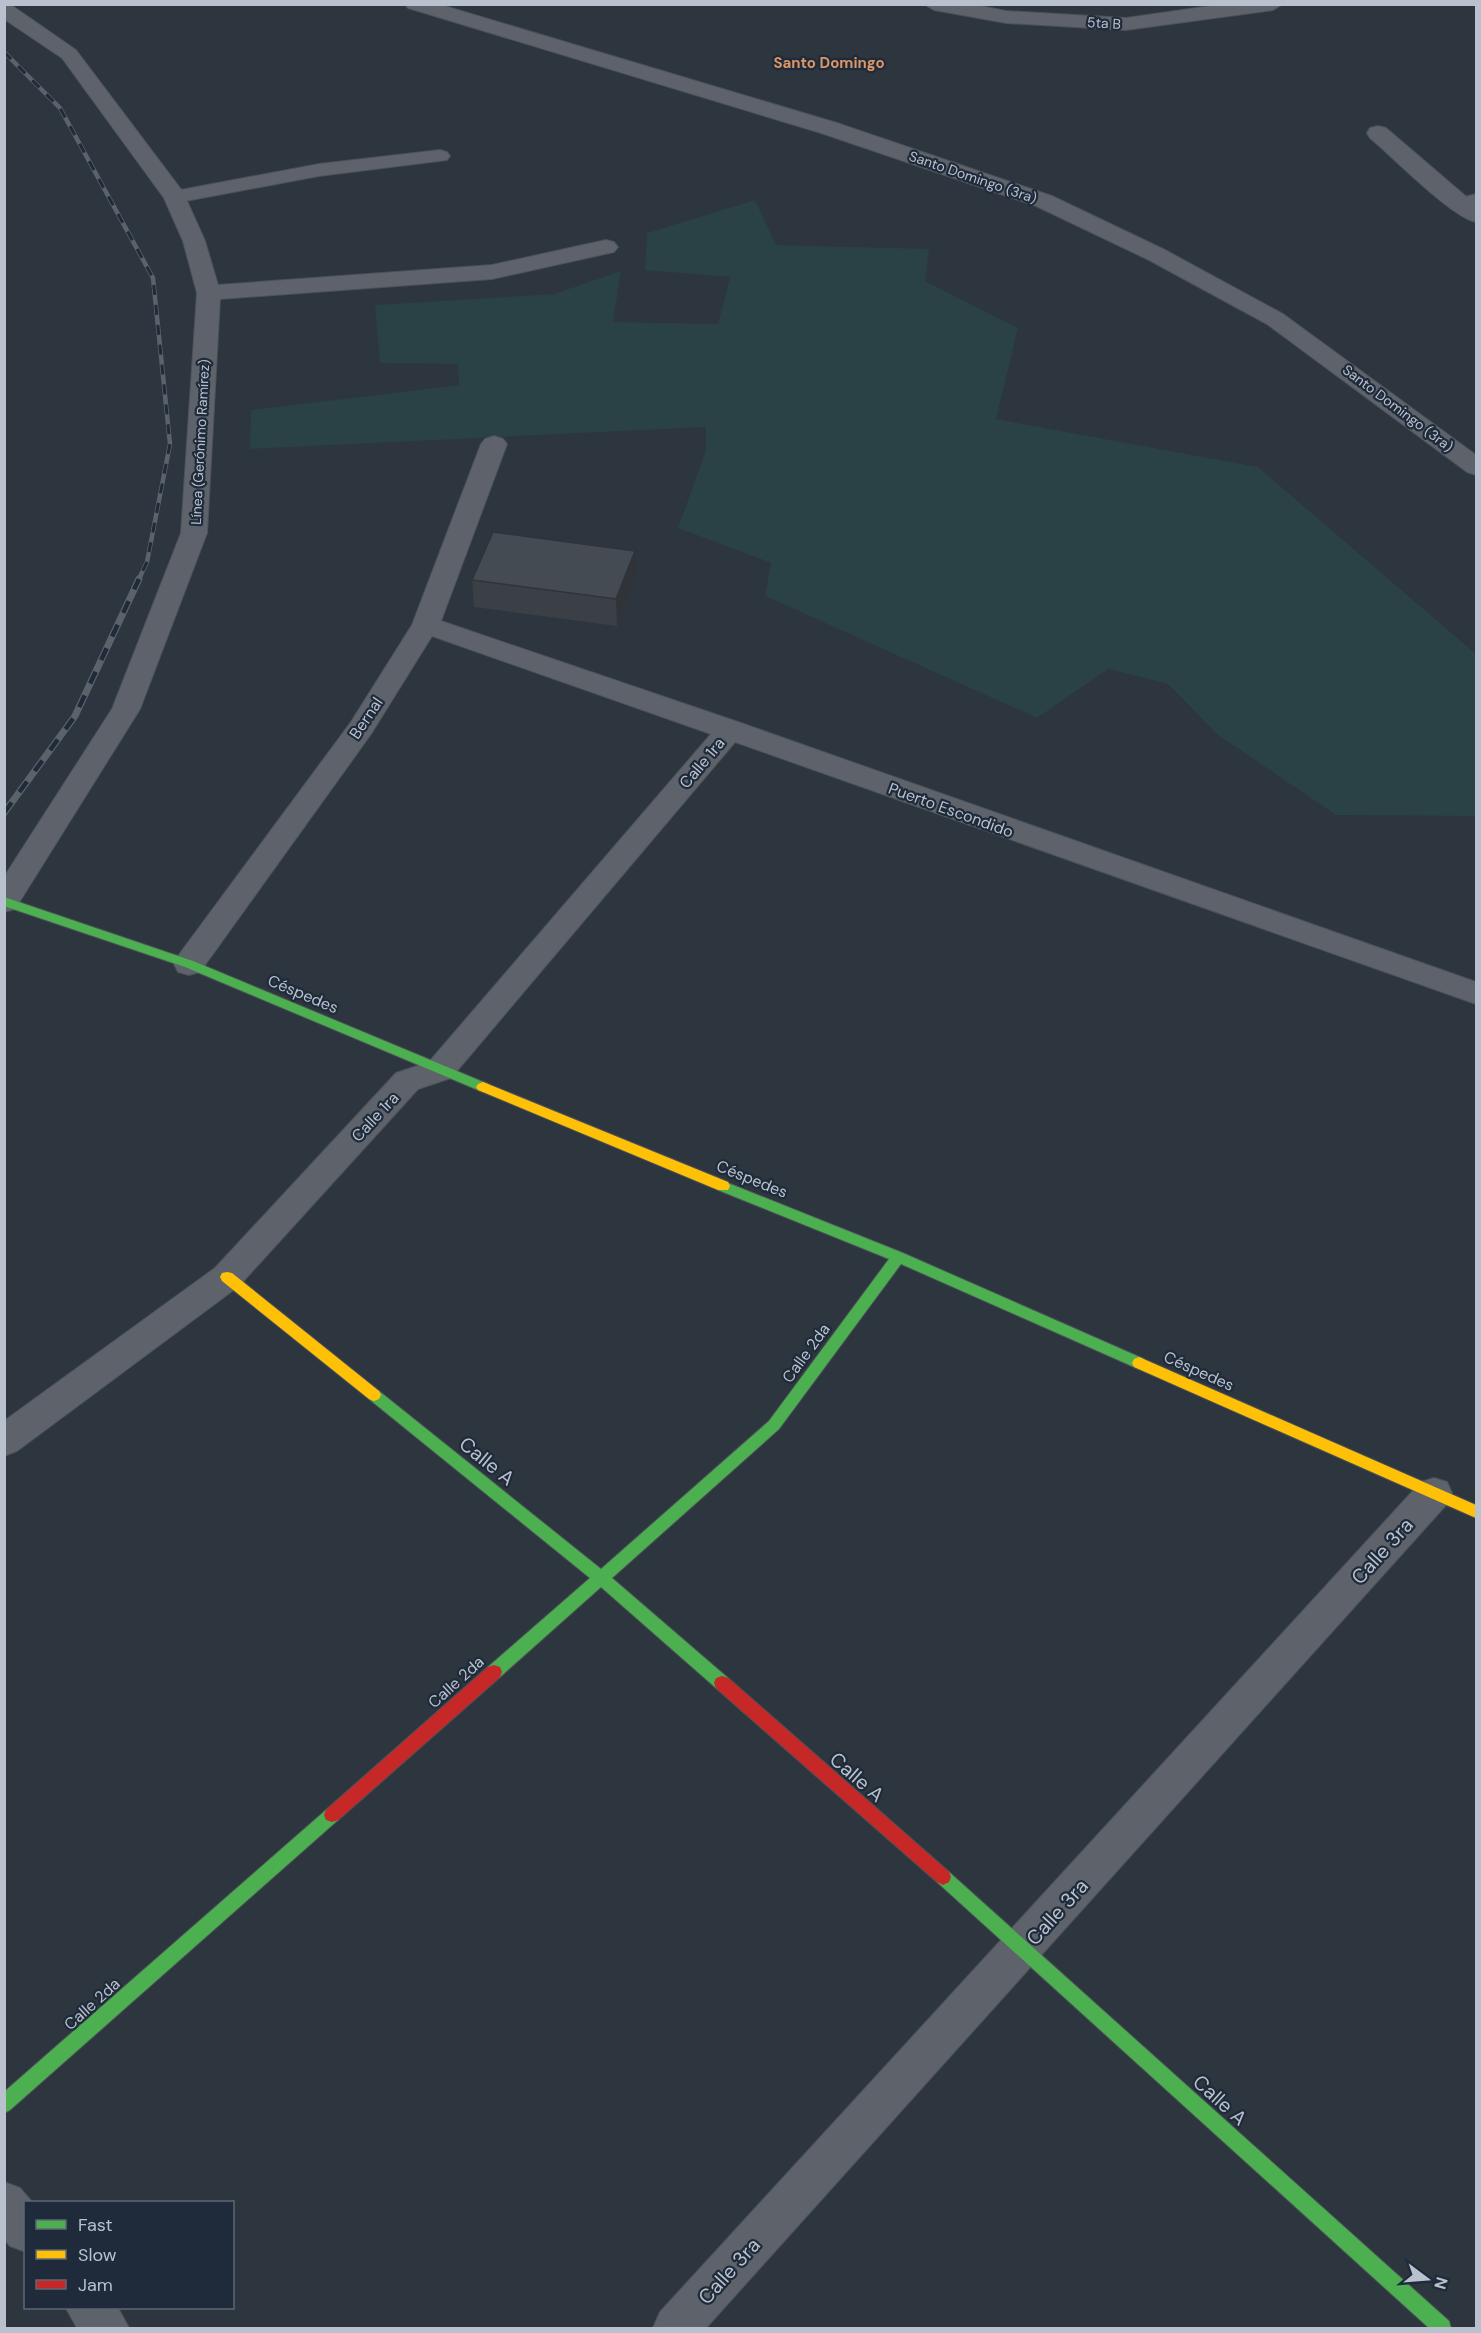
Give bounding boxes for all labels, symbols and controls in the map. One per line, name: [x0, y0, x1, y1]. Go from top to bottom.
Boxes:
street label: 5ta B: [1087, 13, 1121, 33]
district label: Santo Domingo: [773, 53, 885, 73]
street label: Santo Domingo (3ra): [907, 147, 1039, 207]
street label: Línea (Gerónimo Ramírez): [187, 359, 213, 525]
street label: Santo Domingo (3ra): [1339, 361, 1457, 455]
street label: Bernal: [344, 693, 388, 743]
street label: Calle 1ra: [675, 733, 729, 793]
street label: Puerto Escondido: [886, 778, 1016, 842]
street label: Céspedes: [264, 970, 342, 1018]
street label: Calle 1ra: [347, 1088, 403, 1146]
street label: Céspedes: [713, 1155, 791, 1203]
street label: Calle 2da: [777, 1319, 835, 1387]
street label: Céspedes: [1161, 1346, 1237, 1396]
street label: Calle A: [454, 1431, 520, 1491]
street label: Calle 3ra: [1345, 1512, 1419, 1590]
street label: Calle 2da: [424, 1651, 488, 1713]
street label: Calle A: [824, 1746, 890, 1808]
street label: Calle 3ra: [1020, 1873, 1094, 1951]
street label: Calle 2da: [60, 1973, 124, 2035]
street label: Calle A: [1187, 2069, 1253, 2131]
legend: [24, 2201, 234, 2309]
text: Fast: [78, 2213, 113, 2237]
street label: Calle 3ra: [692, 2232, 766, 2310]
text: Slow: [78, 2243, 117, 2267]
north arrow: [1397, 2249, 1457, 2309]
text: Jam: [78, 2273, 113, 2297]
text: N: [1429, 2274, 1453, 2292]

